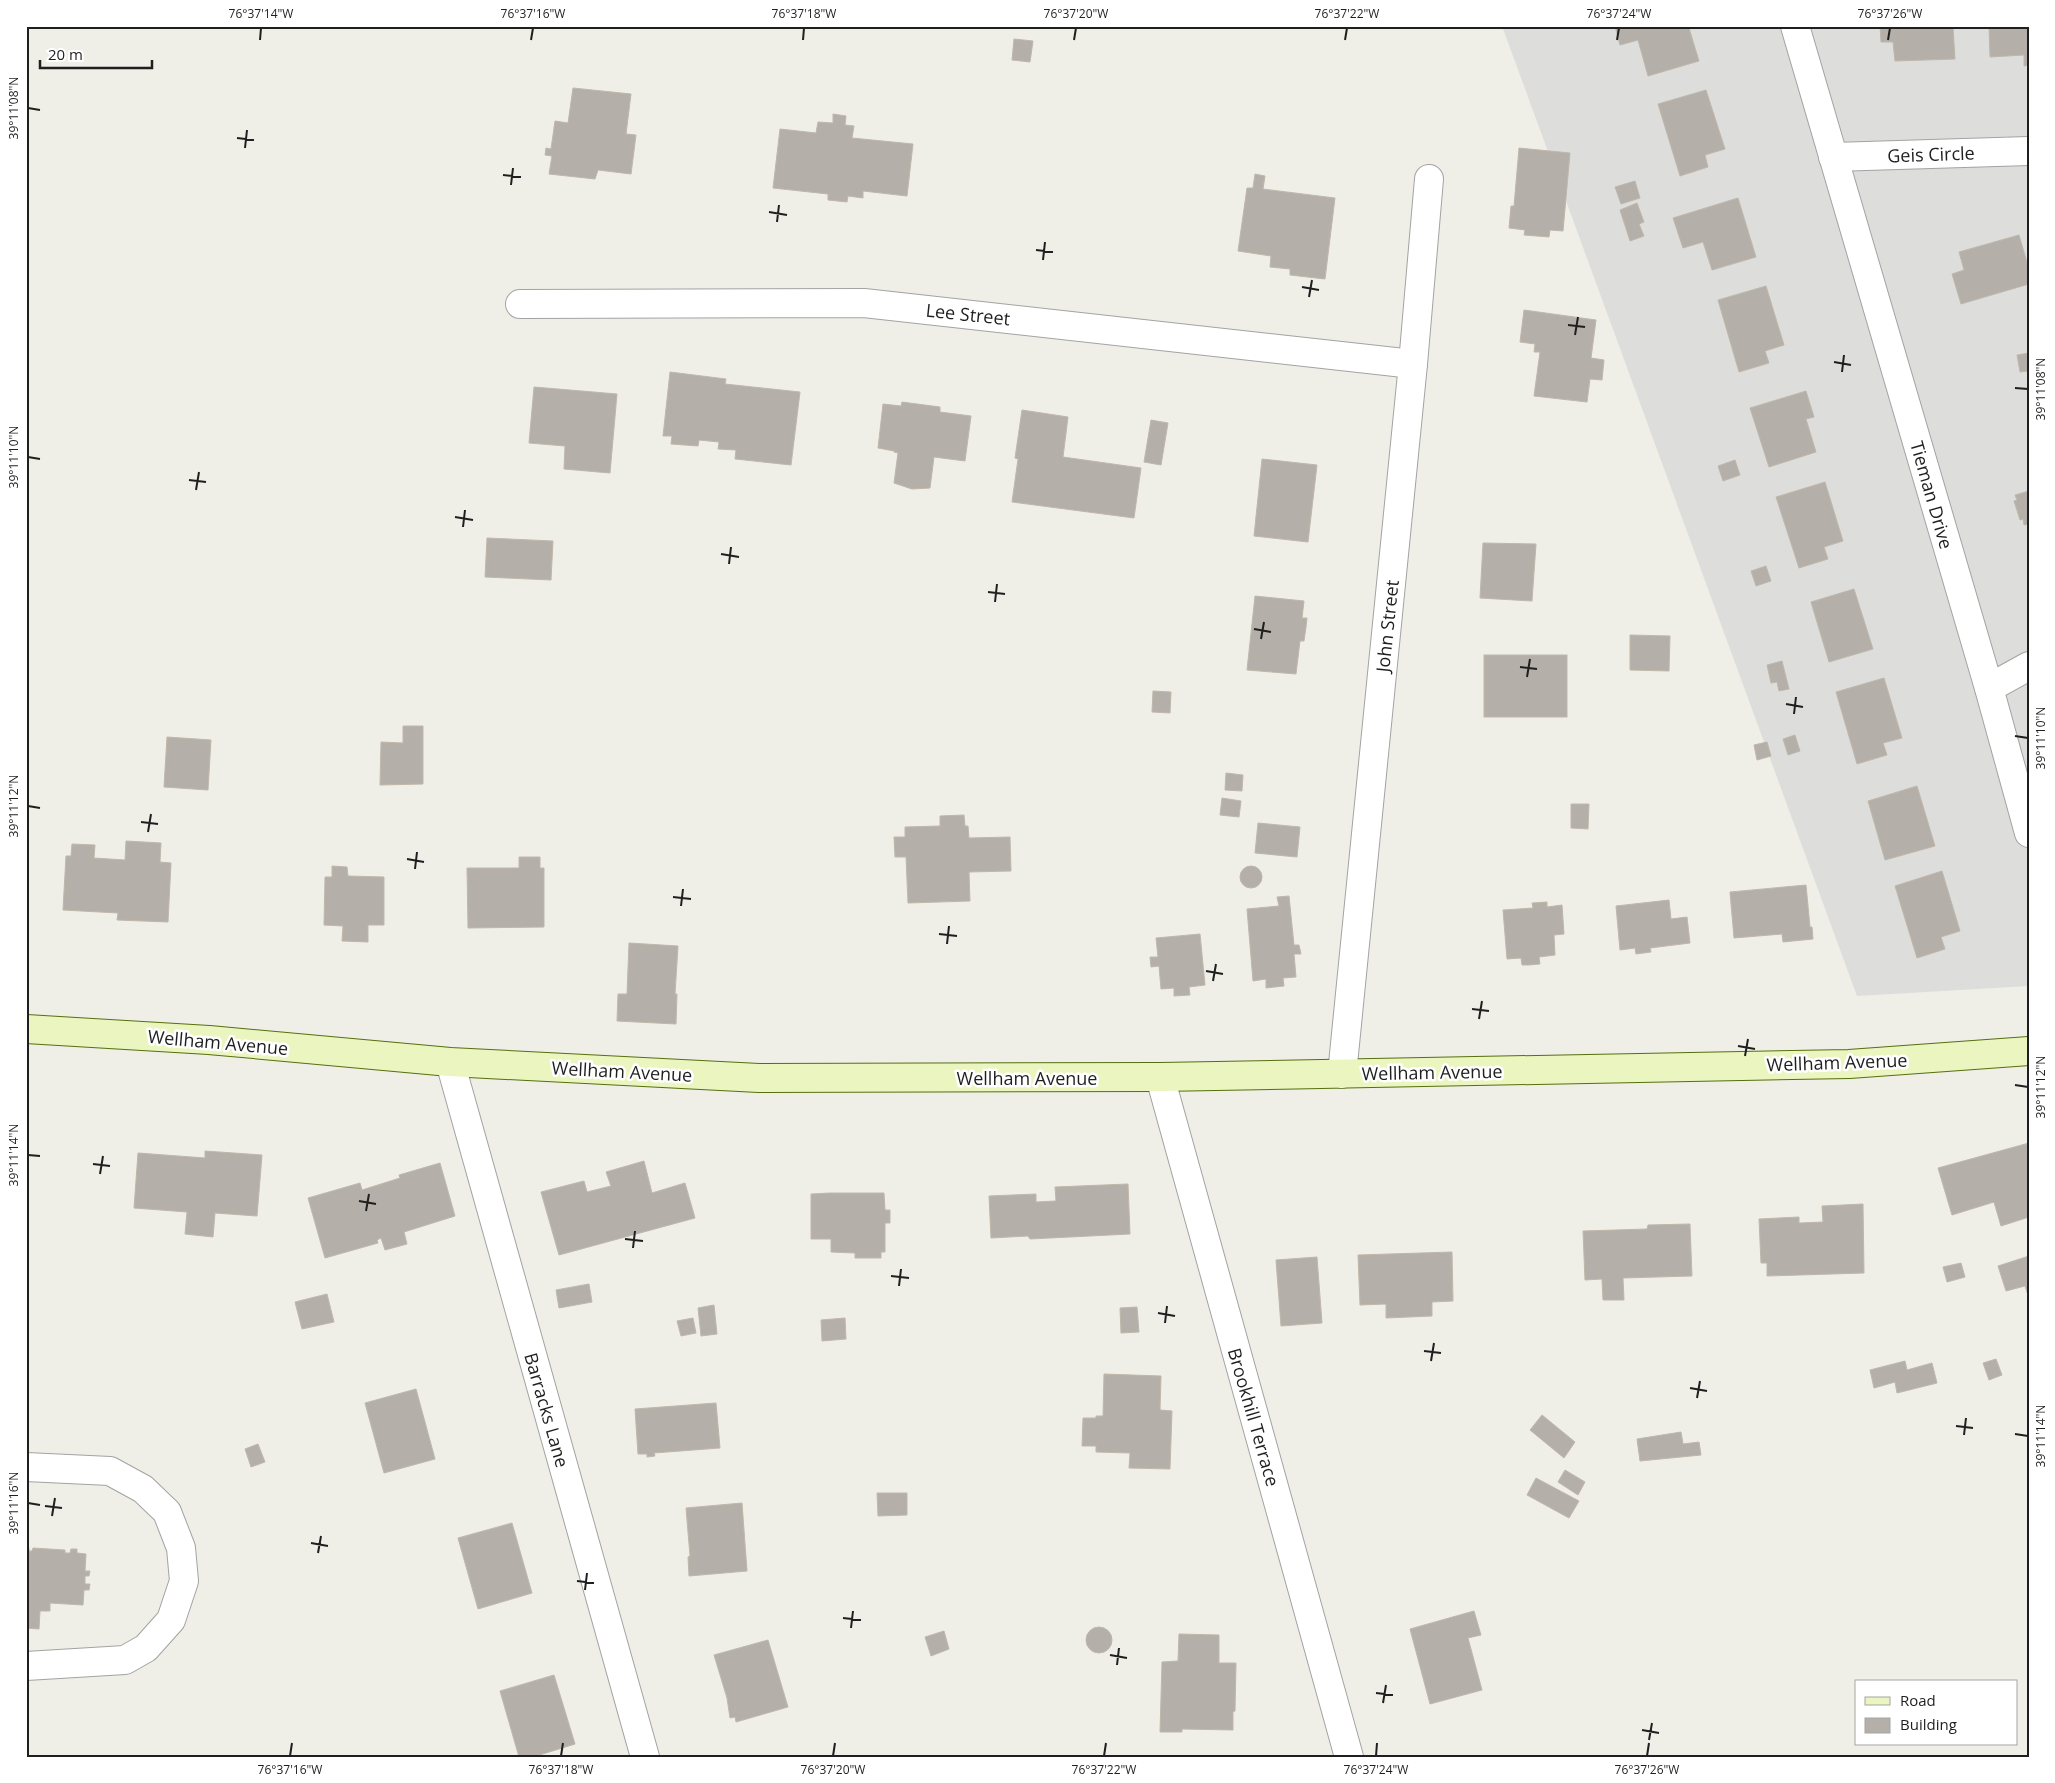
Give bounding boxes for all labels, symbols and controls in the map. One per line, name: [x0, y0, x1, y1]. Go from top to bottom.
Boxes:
text: 76°37'14"W: [229, 5, 293, 22]
text: 76°37'16"W: [501, 5, 565, 22]
text: 76°37'18"W: [772, 5, 836, 22]
text: 76°37'20"W: [1044, 5, 1108, 22]
text: 76°37'22"W: [1315, 5, 1379, 22]
text: 76°37'24"W: [1587, 5, 1651, 22]
text: 76°37'26"W: [1858, 5, 1922, 22]
scale bar: [40, 38, 152, 70]
text: 20 m: [48, 44, 83, 64]
text: 39°11'08"N: [5, 77, 22, 139]
street label: Geis Circle: [1887, 140, 1975, 168]
street label: Lee Street: [925, 298, 1011, 330]
text: 39°11'08"N: [2032, 358, 2049, 420]
text: 39°11'10"N: [5, 426, 22, 488]
street label: Tieman Drive: [1905, 438, 1959, 552]
street label: John Street: [1370, 579, 1404, 675]
text: 39°11'10"N: [2032, 707, 2049, 769]
text: 39°11'12"N: [5, 775, 22, 837]
street label: Wellham Avenue: [147, 1024, 289, 1060]
street label: Wellham Avenue: [1766, 1048, 1908, 1076]
street label: Wellham Avenue: [551, 1055, 693, 1087]
text: 39°11'12"N: [2032, 1056, 2049, 1118]
street label: Wellham Avenue: [1361, 1059, 1503, 1085]
street label: Wellham Avenue: [957, 1066, 1097, 1090]
text: 39°11'14"N: [5, 1124, 22, 1186]
street label: Brookhill Terrace: [1223, 1345, 1285, 1489]
street label: Barracks Lane: [519, 1350, 575, 1470]
text: 39°11'14"N: [2032, 1405, 2049, 1467]
text: 39°11'16"N: [5, 1472, 22, 1534]
legend: [1855, 1680, 2018, 1746]
text: Road: [1900, 1690, 1936, 1710]
text: Building: [1900, 1714, 1957, 1734]
text: 76°37'16"W: [258, 1761, 322, 1778]
text: 76°37'18"W: [529, 1761, 593, 1778]
text: 76°37'20"W: [801, 1761, 865, 1778]
text: 76°37'22"W: [1072, 1761, 1136, 1778]
text: 76°37'24"W: [1344, 1761, 1408, 1778]
text: 76°37'26"W: [1615, 1761, 1679, 1778]

